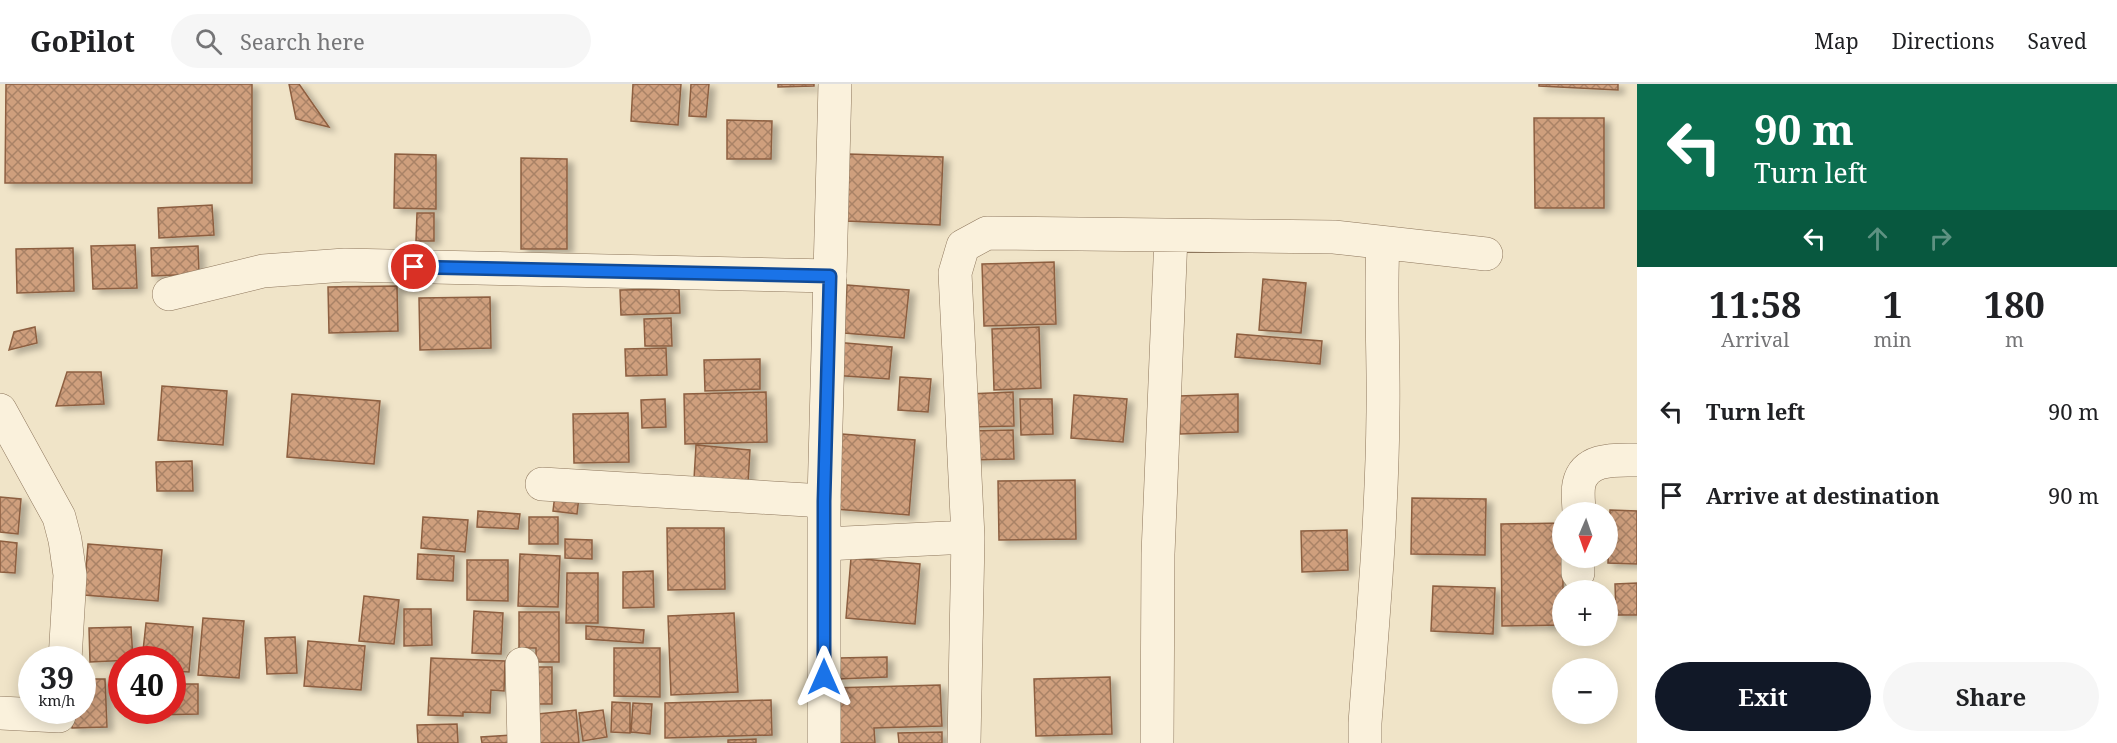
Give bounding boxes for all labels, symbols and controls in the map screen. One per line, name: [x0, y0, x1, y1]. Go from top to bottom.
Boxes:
search box: [171, 14, 591, 68]
text: GoPilot: [30, 22, 135, 60]
icon: search: [192, 25, 225, 58]
text: Search here: [240, 26, 365, 56]
text: Map: [1814, 27, 1859, 55]
text: Directions: [1892, 27, 1994, 55]
text: Saved: [2027, 27, 2087, 55]
text: 90 m: [1754, 100, 1854, 157]
icon: left: [1655, 108, 1733, 186]
text: Turn left: [1754, 154, 1867, 191]
icon: left: [1798, 222, 1831, 255]
icon: ahead: [1861, 222, 1894, 255]
icon: right: [1924, 222, 1957, 255]
pin: [388, 241, 439, 292]
icon: arrive: [397, 250, 430, 283]
text: 11:58: [1709, 280, 1801, 329]
text: 1: [1882, 280, 1903, 329]
text: 180: [1984, 280, 2045, 329]
text: Arrival: [1721, 326, 1789, 353]
text: min: [1874, 326, 1912, 353]
text: m: [2005, 326, 2024, 353]
icon: left: [1655, 395, 1688, 428]
text: Turn left: [1706, 396, 1805, 426]
text: 90 m: [2048, 396, 2099, 426]
icon: arrive: [1655, 479, 1688, 512]
text: Arrive at destination: [1706, 480, 1940, 510]
text: 90 m: [2048, 480, 2099, 510]
north arrow: [1552, 502, 1618, 568]
map controls: [1552, 502, 1618, 724]
button: +: [1552, 580, 1618, 646]
position arrow: [792, 645, 856, 709]
speed limit sign: 40: [108, 646, 186, 724]
text: 39: [40, 657, 74, 698]
button: −: [1552, 658, 1618, 724]
button: Exit: [1655, 662, 1871, 731]
button: Share: [1883, 662, 2099, 731]
text: km/h: [39, 690, 75, 710]

